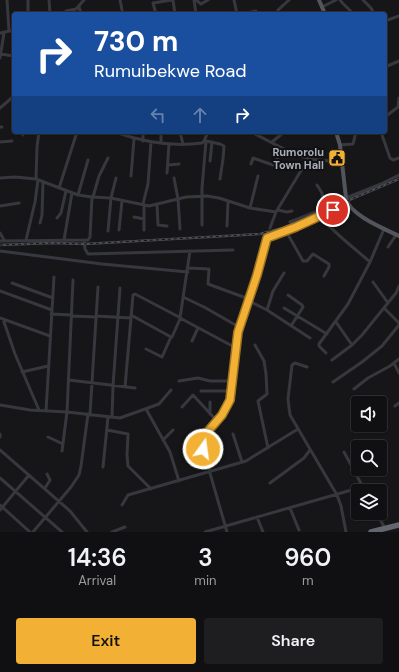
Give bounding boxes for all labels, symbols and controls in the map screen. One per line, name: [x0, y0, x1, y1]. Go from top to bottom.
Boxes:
text: 730 m: [94, 23, 178, 60]
icon: right: [28, 28, 80, 80]
text: Rumuibekwe Road: [94, 59, 247, 83]
icon: left: [147, 104, 169, 126]
icon: ahead: [189, 104, 211, 126]
icon: right: [231, 104, 253, 126]
place label: Rumorolu Town Hall: [272, 145, 324, 172]
public building icon: Rumorolu Town Hall: [327, 148, 347, 168]
pin: [316, 193, 350, 227]
icon: arrive: [322, 199, 344, 221]
map controls: [351, 396, 387, 520]
button: sound: [351, 396, 387, 432]
position arrow: [182, 428, 224, 470]
button: search: [351, 440, 387, 476]
button: layers: [351, 484, 387, 520]
text: 14:36: [68, 542, 127, 573]
text: 3: [198, 542, 213, 573]
text: 960: [284, 542, 331, 573]
text: Arrival: [78, 572, 116, 589]
text: min: [194, 572, 216, 589]
text: m: [302, 572, 314, 589]
button: Exit: [16, 618, 196, 664]
button: Share: [204, 618, 383, 664]

